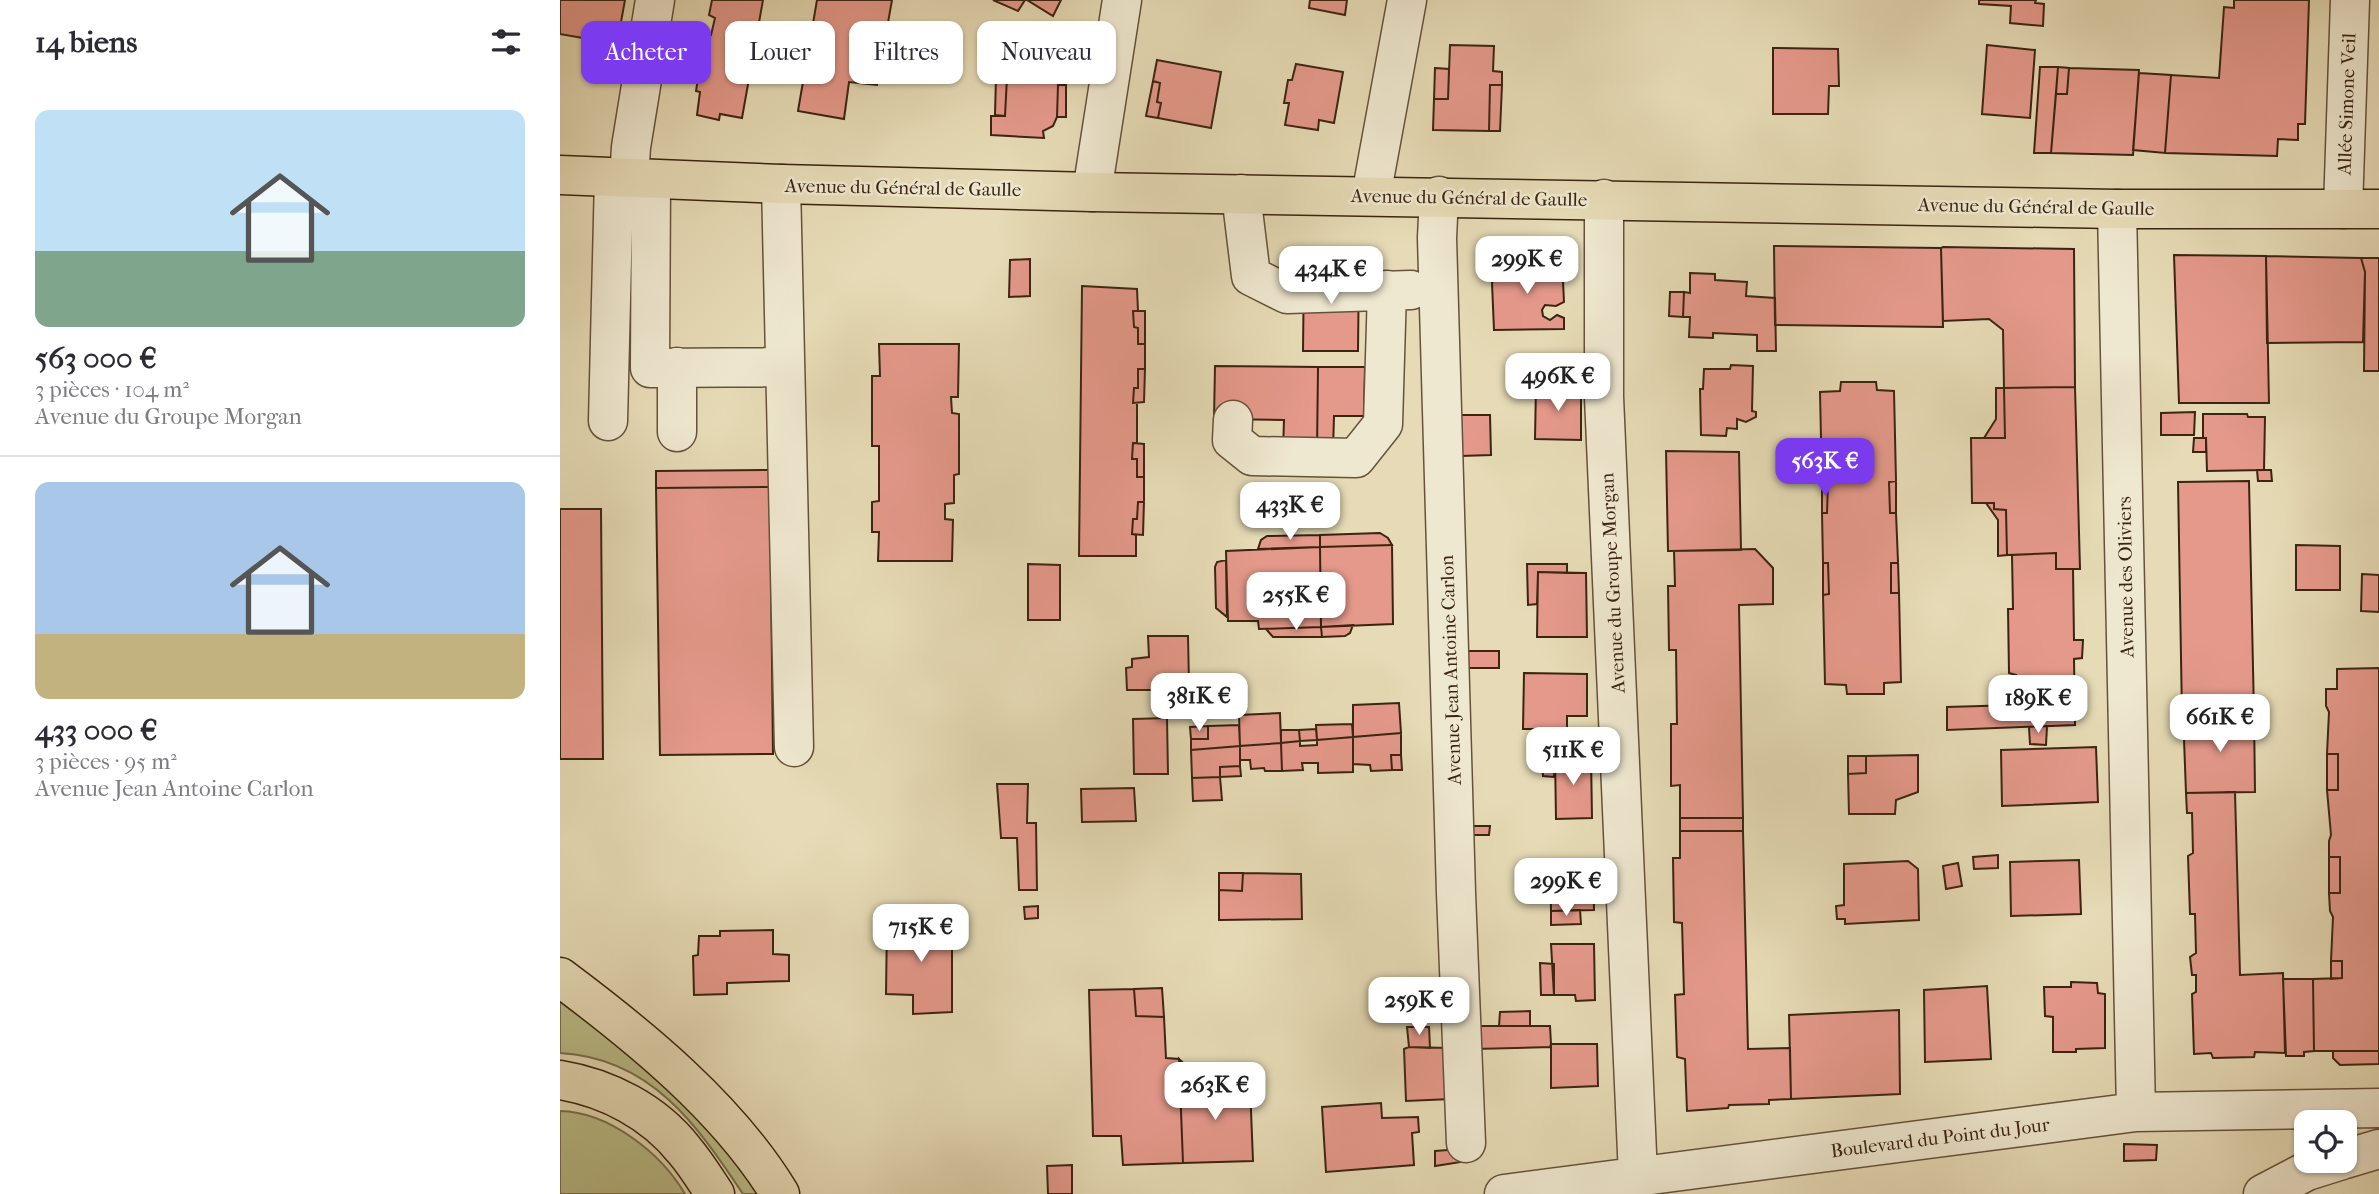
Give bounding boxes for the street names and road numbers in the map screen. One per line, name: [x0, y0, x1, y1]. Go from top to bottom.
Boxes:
street label: Allée Simone Veil: [2333, 33, 2360, 176]
street label: Avenue du Général de Gaulle: [784, 175, 1021, 201]
street label: Avenue du Général de Gaulle: [1350, 185, 1587, 211]
street label: Avenue du Général de Gaulle: [1917, 194, 2154, 220]
street label: Avenue du Groupe Morgan: [1596, 472, 1630, 695]
street label: Avenue des Oliviers: [2114, 496, 2138, 659]
street label: Avenue Jean Antoine Carlon: [1436, 555, 1466, 786]
street label: Boulevard du Point du Jour: [1829, 1114, 2052, 1162]

